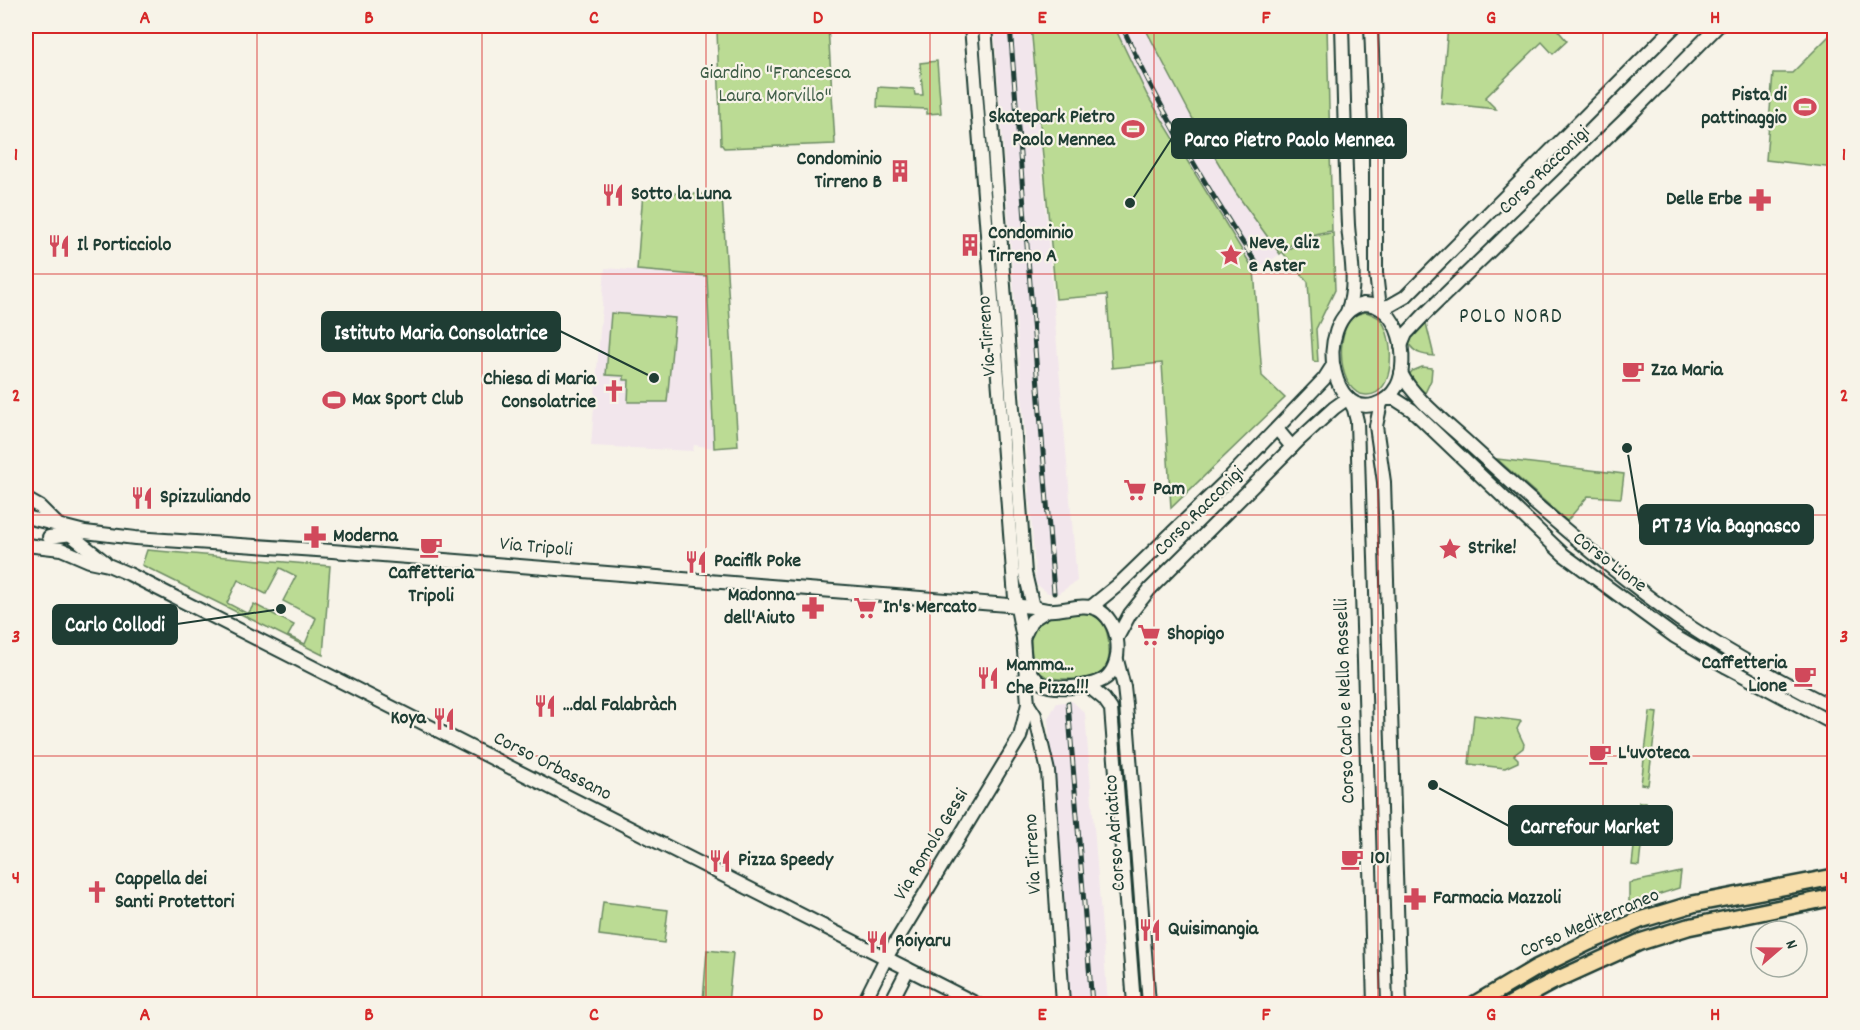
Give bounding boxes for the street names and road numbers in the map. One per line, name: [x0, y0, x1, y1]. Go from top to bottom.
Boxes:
street label: Corso Racconigi: [1493, 120, 1597, 222]
street label: Via Tirreno: [971, 295, 1005, 377]
street label: Corso Racconigi: [1149, 460, 1252, 563]
street label: Corso Lione: [1566, 526, 1652, 600]
street label: Via Tripoli: [498, 531, 574, 565]
street label: Corso Carlo e Nello Rosselli: [1328, 597, 1364, 804]
street label: Corso Orbassano: [488, 725, 616, 809]
street label: Corso Adriatico: [1098, 774, 1134, 892]
street label: Via Romolo Gessi: [888, 783, 977, 906]
street label: Via Tirreno: [1018, 813, 1050, 895]
street label: Corso Mediterraneo: [1516, 882, 1664, 966]

